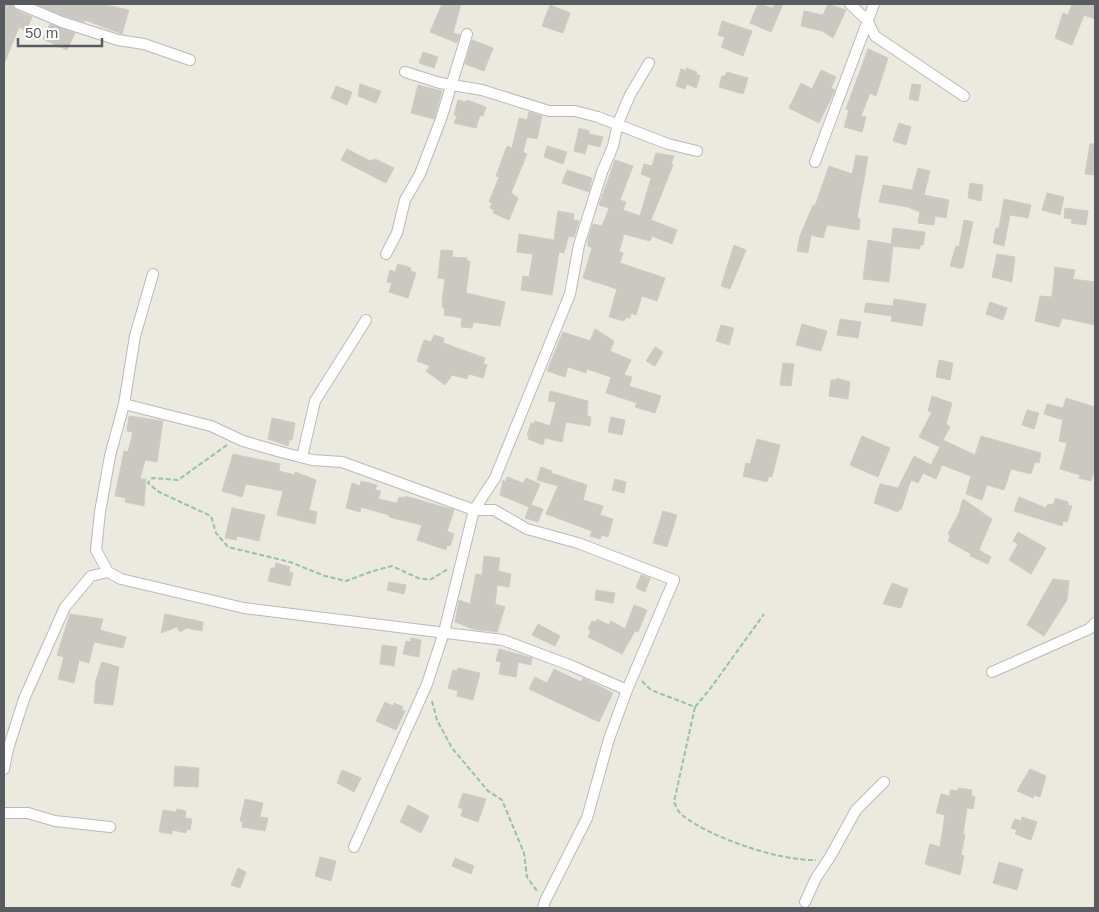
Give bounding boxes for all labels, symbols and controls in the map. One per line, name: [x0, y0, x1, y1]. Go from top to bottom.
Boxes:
scale bar: [18, 15, 101, 47]
text: 50 m: [25, 24, 58, 41]

